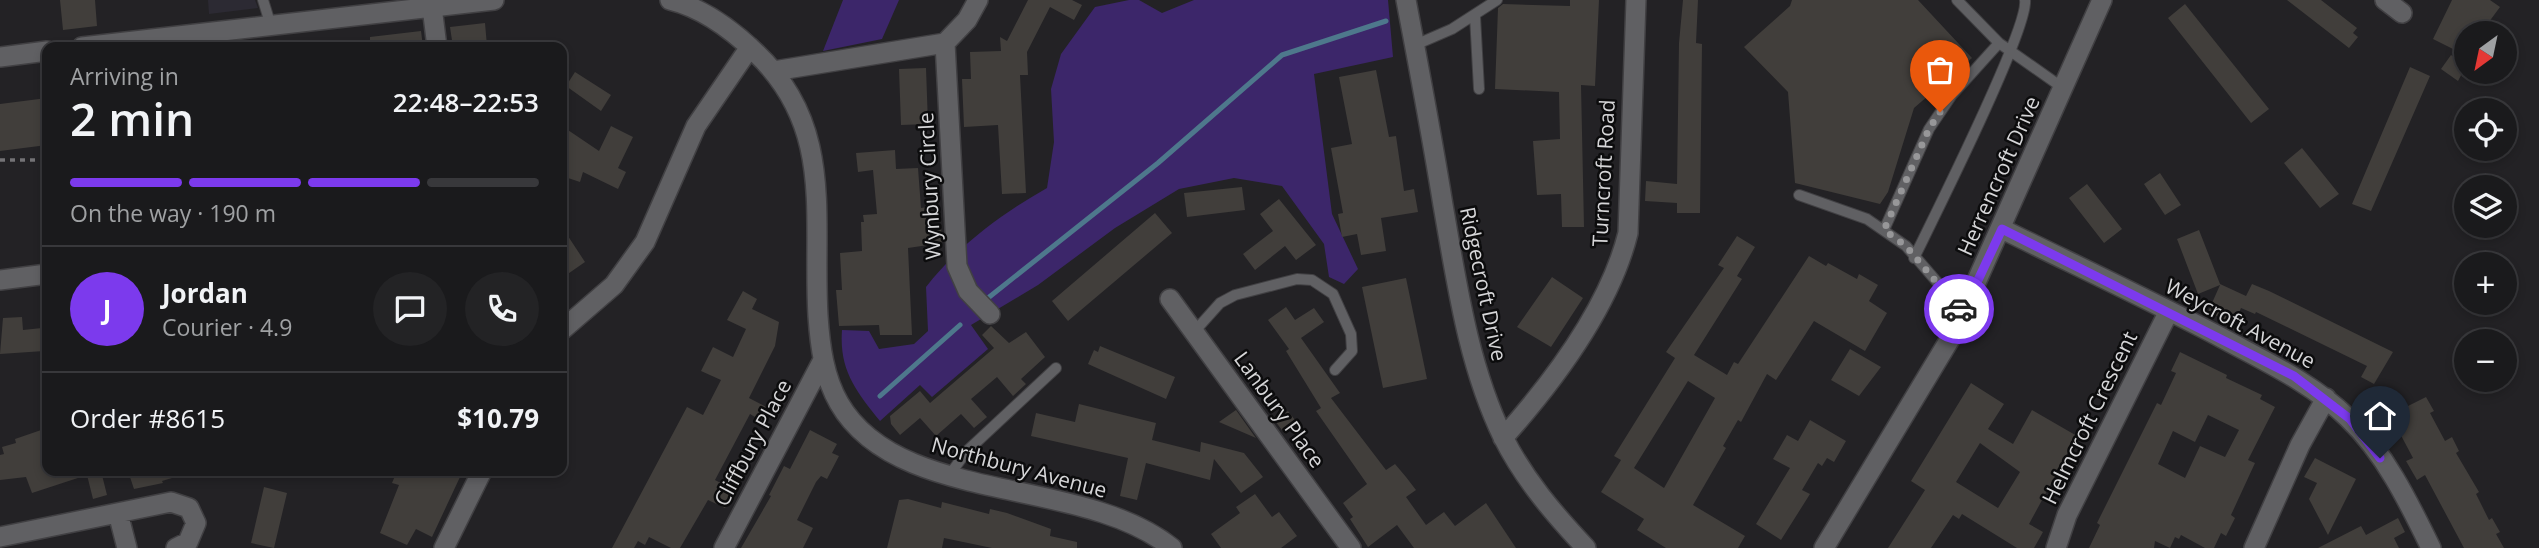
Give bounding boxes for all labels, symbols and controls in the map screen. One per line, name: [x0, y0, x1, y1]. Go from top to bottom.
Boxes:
north arrow: [2454, 21, 2516, 84]
map controls: [2454, 21, 2517, 392]
pin: [1910, 40, 1970, 112]
icon: bag: [1921, 51, 1959, 89]
text: Arriving in: [70, 60, 179, 92]
text: 22:48–22:53: [393, 84, 539, 120]
text: 2 min: [70, 87, 194, 149]
street label: Herrencroft Drive: [1950, 91, 2046, 260]
button: locate: [2454, 98, 2517, 161]
street label: Turncroft Road: [1585, 99, 1621, 247]
street label: Wynbury Circle: [911, 112, 947, 260]
button: layers: [2454, 175, 2517, 238]
text: On the way · 190 m: [70, 197, 276, 229]
street label: Ridgecroft Drive: [1454, 204, 1514, 363]
button: +: [2454, 252, 2517, 315]
button: chat: [373, 272, 447, 346]
button: phone: [465, 272, 539, 346]
street label: Weycroft Avenue: [2161, 272, 2320, 374]
courier: [1924, 274, 1994, 344]
text: Jordan: [162, 275, 248, 311]
icon: car: [1940, 290, 1978, 328]
text: J: [103, 291, 111, 327]
text: Courier · 4.9: [162, 311, 292, 343]
street label: Helmcroft Crescent: [2035, 326, 2143, 509]
button: −: [2454, 329, 2517, 392]
street label: Lanbury Place: [1228, 346, 1331, 473]
street label: Cliffbury Place: [707, 374, 797, 511]
pin: [2350, 386, 2410, 458]
icon: home: [2361, 397, 2399, 435]
text: Order #8615: [70, 400, 225, 436]
text: $10.79: [457, 400, 539, 436]
street label: Northbury Avenue: [928, 430, 1110, 504]

